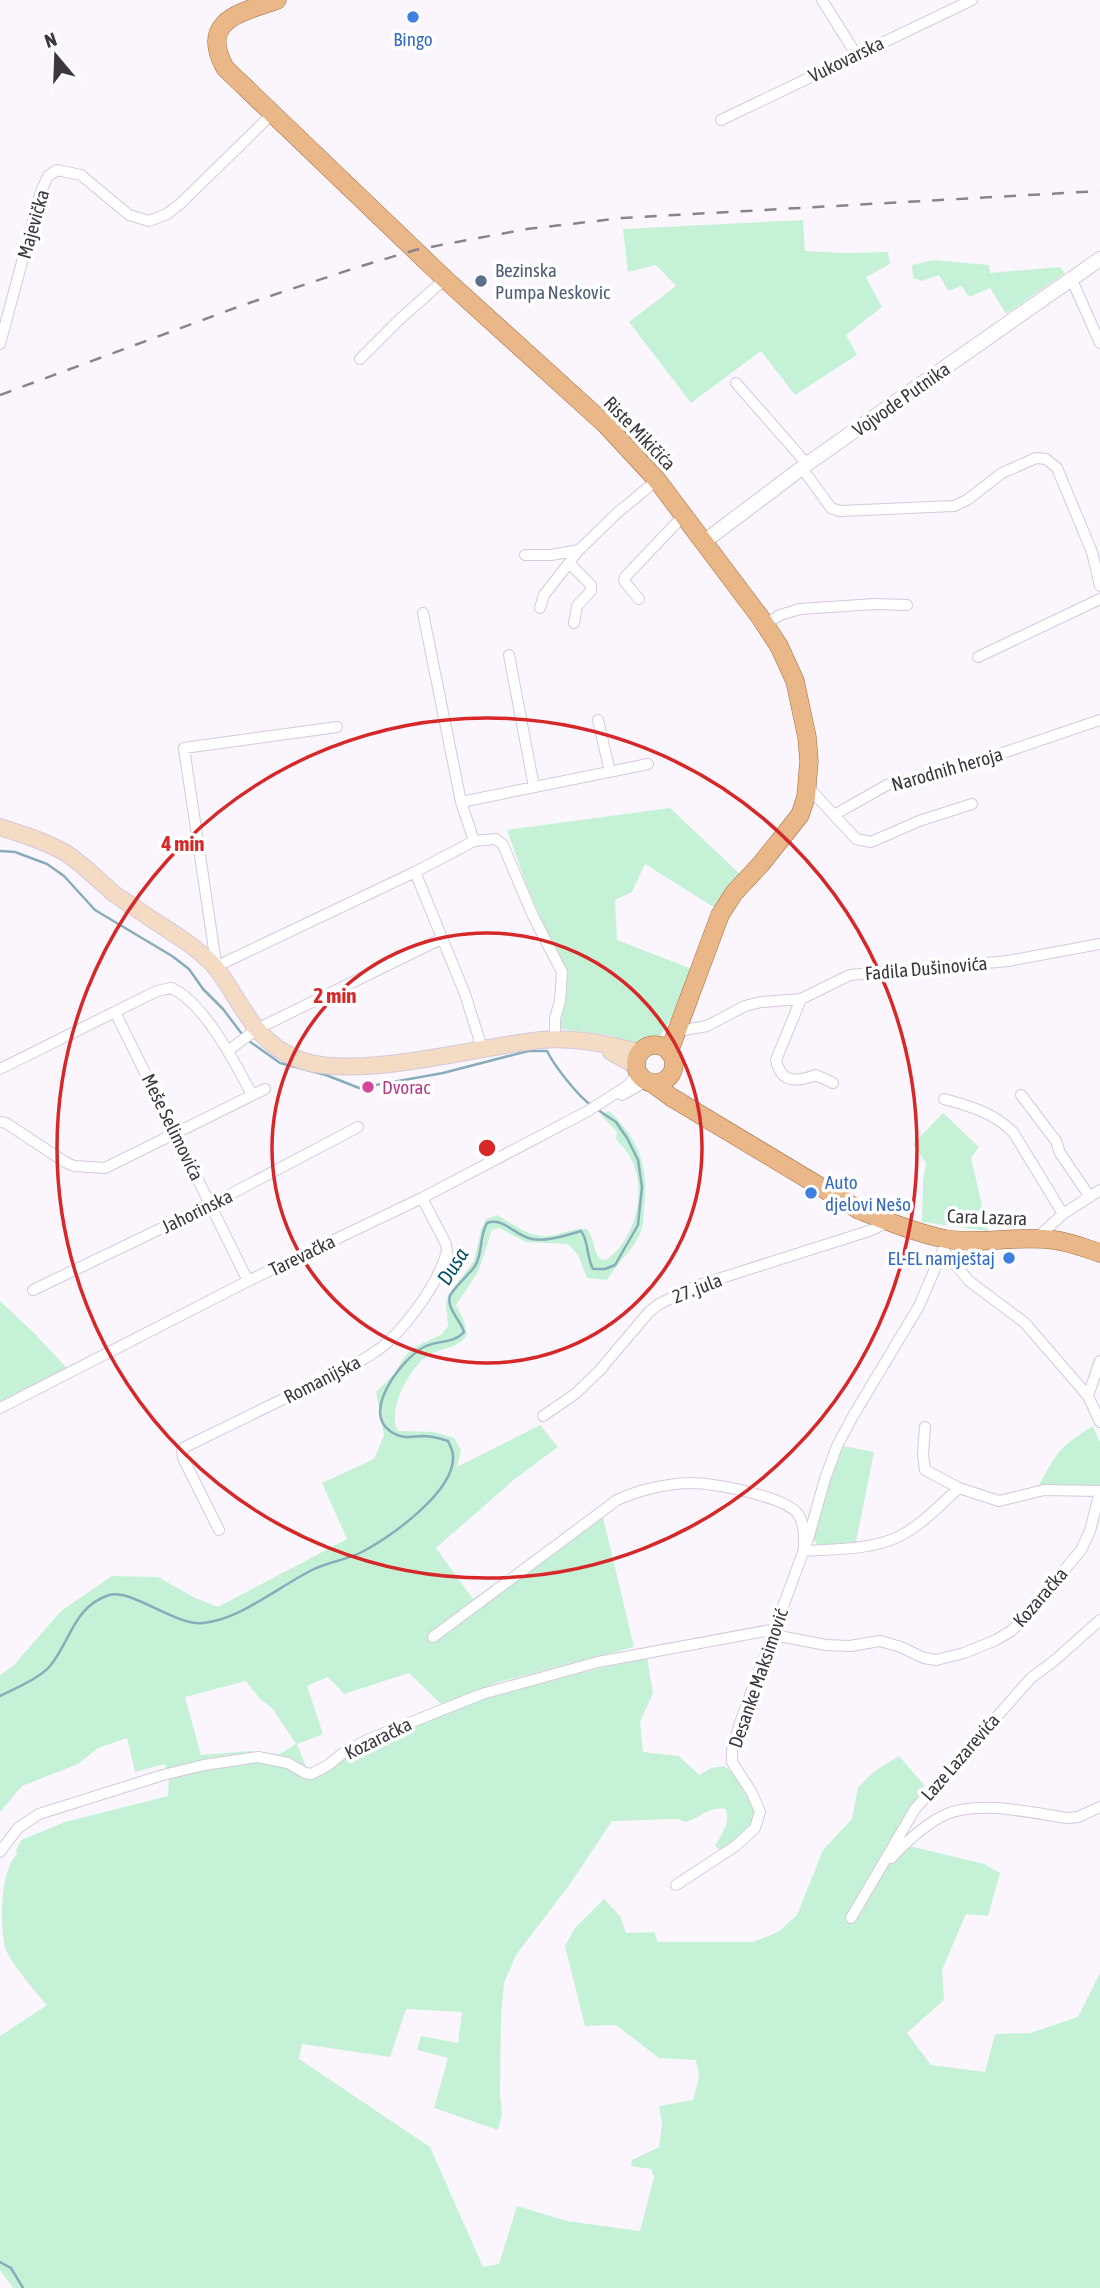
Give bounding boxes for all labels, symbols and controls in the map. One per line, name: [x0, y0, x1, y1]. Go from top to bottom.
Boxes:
marker: Bingo: [405, 9, 421, 25]
north arrow: [21, 21, 91, 91]
text: N: [42, 28, 59, 52]
place label: Bingo: [393, 28, 433, 50]
street label: Vukovarska: [805, 31, 887, 87]
street label: Majevička: [13, 187, 53, 261]
place label: Bezinska Pumpa Neskovic: [495, 259, 611, 303]
marker: Bezinska Pumpa Neskovic: [473, 273, 489, 289]
street label: Vojvode Putnika: [848, 357, 954, 441]
street label: Riste Mikičića: [600, 392, 680, 474]
street label: Narodnih heroja: [889, 743, 1005, 795]
text: 4 min: [161, 831, 204, 855]
street label: Fadila Dušinovića: [864, 952, 988, 984]
text: 2 min: [314, 983, 356, 1007]
street label: Meše Selimovića: [138, 1070, 208, 1184]
place label: Dvorac: [382, 1076, 431, 1098]
marker: Dvorac: [360, 1079, 376, 1095]
centre of rings: [475, 1136, 499, 1160]
place label: Auto djelovi Nešo: [825, 1171, 911, 1215]
street label: Jahorinska: [158, 1184, 236, 1238]
marker: Auto djelovi Nešo: [803, 1185, 819, 1201]
street label: Cara Lazara: [947, 1205, 1027, 1229]
street label: Tarevačka: [265, 1230, 339, 1280]
water label: Dusa: [431, 1243, 473, 1289]
place label: EL-EL namještaj: [888, 1247, 995, 1269]
marker: EL-EL namještaj: [1001, 1250, 1017, 1266]
street label: 27. jula: [669, 1269, 725, 1307]
street label: Romanijska: [280, 1350, 364, 1408]
street label: Kozaračka: [1008, 1563, 1072, 1631]
street label: Desanke Maksimović: [724, 1605, 792, 1751]
street label: Laze Lazarevića: [916, 1709, 1004, 1805]
street label: Kozaračka: [341, 1712, 415, 1764]

